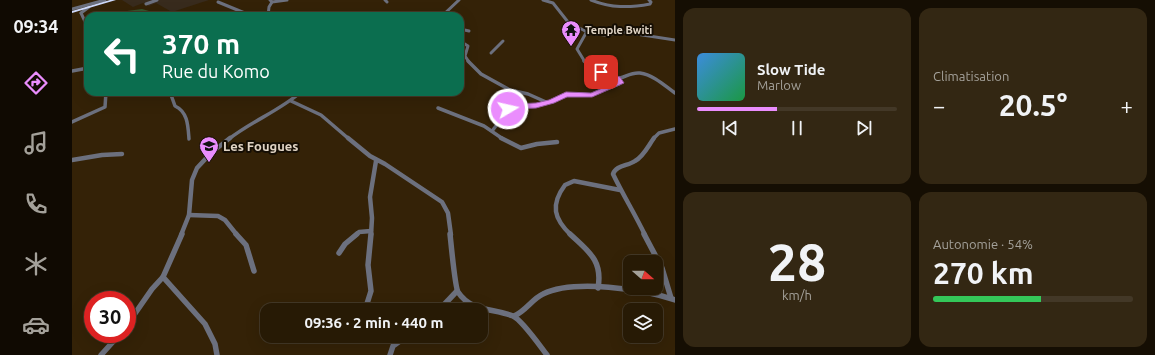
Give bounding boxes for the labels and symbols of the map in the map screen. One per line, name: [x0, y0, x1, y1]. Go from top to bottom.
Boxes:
temple icon: Temple Bwiti: [560, 19, 582, 47]
place label: Temple Bwiti: [585, 24, 652, 36]
pin: [584, 55, 618, 89]
position arrow: [487, 88, 529, 130]
school or university icon: Les Fougues: [198, 135, 220, 163]
place label: Les Fougues: [223, 139, 298, 153]
north arrow: [623, 255, 663, 295]
speed limit sign: 30: [84, 291, 136, 343]

